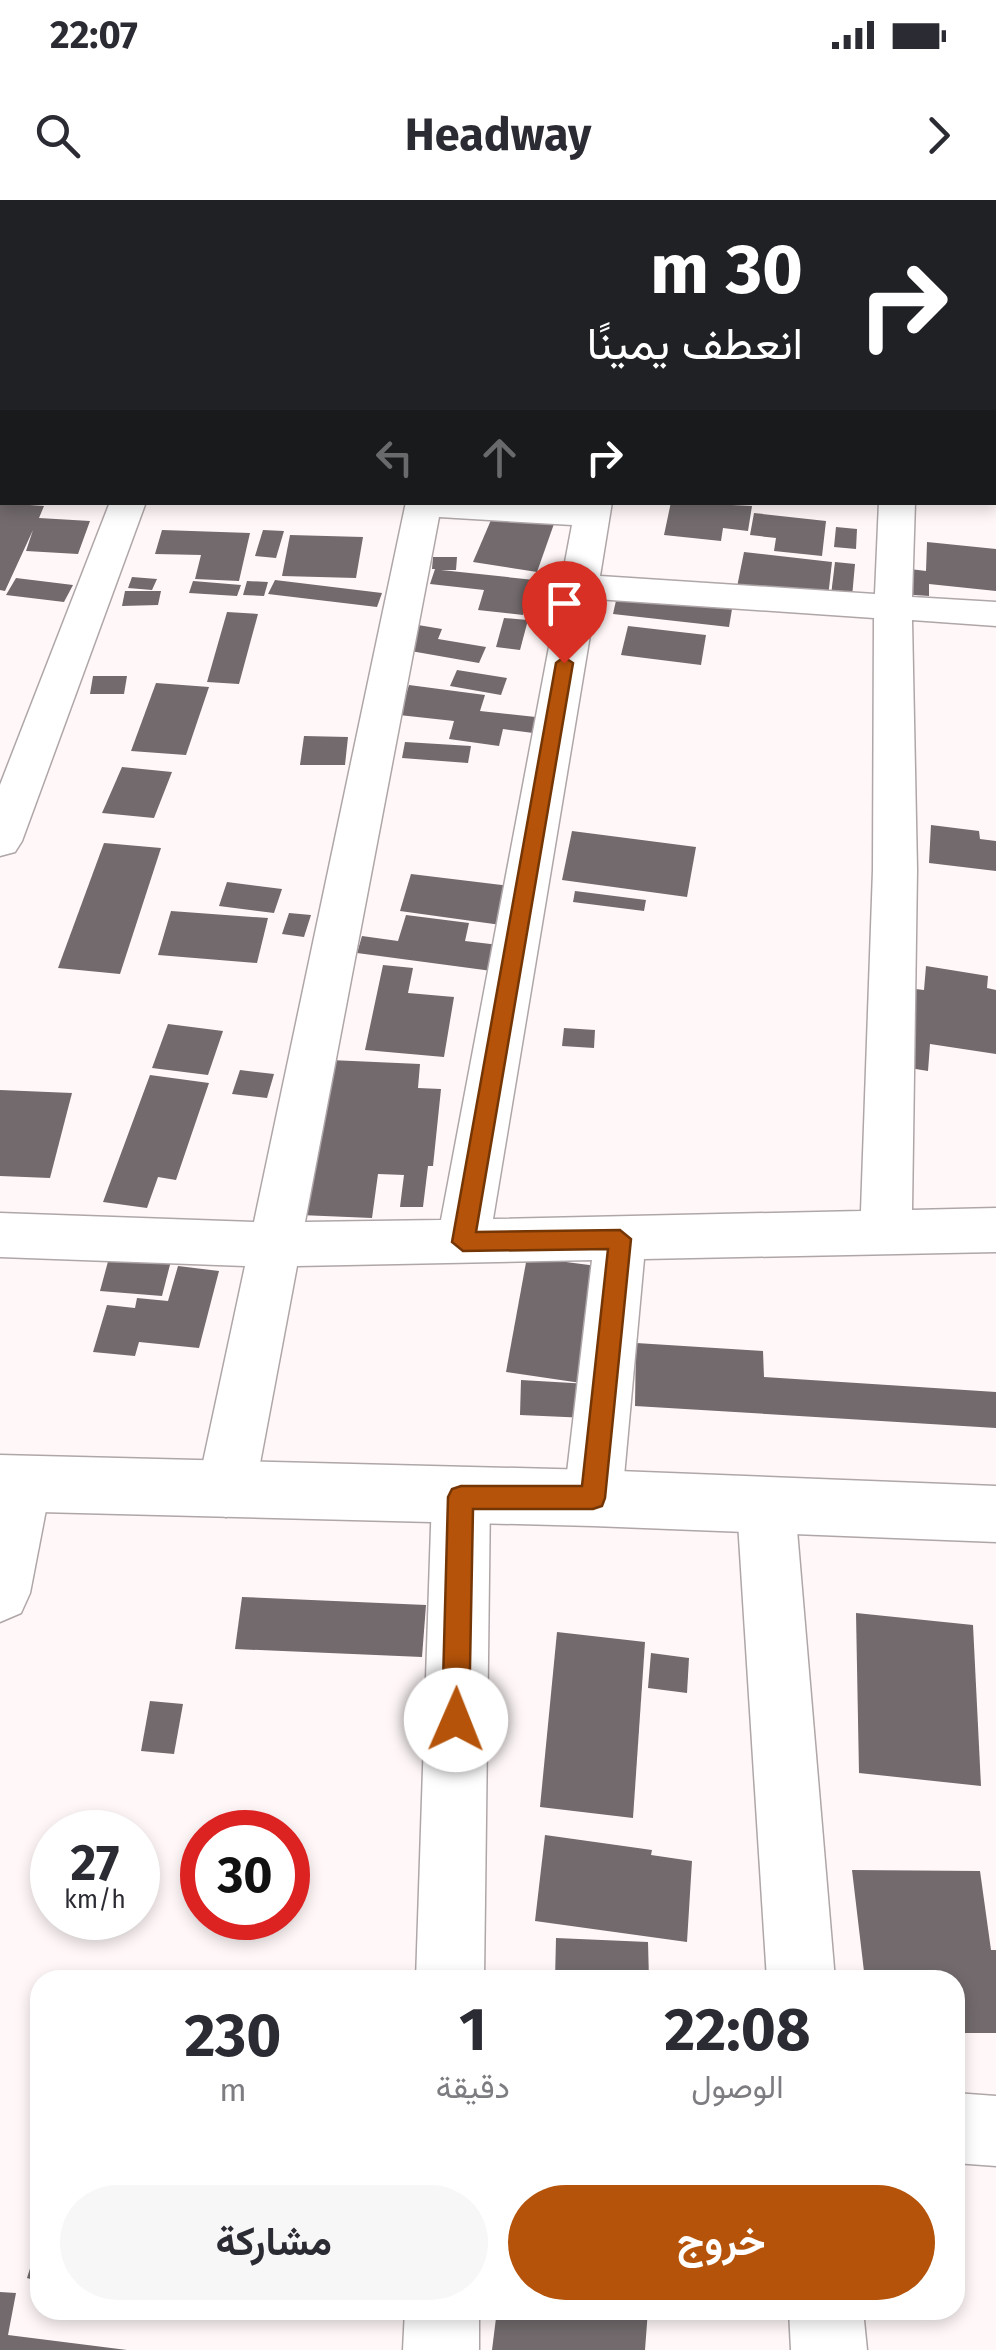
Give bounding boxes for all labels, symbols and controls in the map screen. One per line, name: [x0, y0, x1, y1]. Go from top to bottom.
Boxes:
text: 22:07: [50, 12, 138, 58]
icon: search: [30, 108, 85, 163]
text: Headway: [405, 108, 591, 162]
icon: forward: [911, 108, 966, 163]
text: 30 m: [650, 228, 803, 312]
icon: right: [838, 240, 968, 370]
text: انعطف يمينًا: [587, 317, 803, 371]
icon: left: [367, 430, 422, 485]
icon: ahead: [472, 430, 527, 485]
icon: right: [577, 430, 632, 485]
pin: [522, 561, 607, 664]
icon: arrive: [537, 576, 592, 631]
position arrow: [404, 1668, 508, 1772]
speed limit sign: 30: [180, 1810, 310, 1940]
text: 27: [71, 1833, 119, 1893]
text: km/h: [64, 1885, 126, 1915]
text: 1: [459, 1994, 487, 2066]
text: 22:08: [664, 1994, 811, 2066]
text: 230: [184, 2000, 281, 2072]
text: دقيقة: [436, 2068, 510, 2106]
text: الوصول: [691, 2068, 784, 2106]
text: m: [219, 2071, 247, 2109]
button: مشاركة: [60, 2185, 488, 2300]
button: خروج: [508, 2185, 935, 2300]

